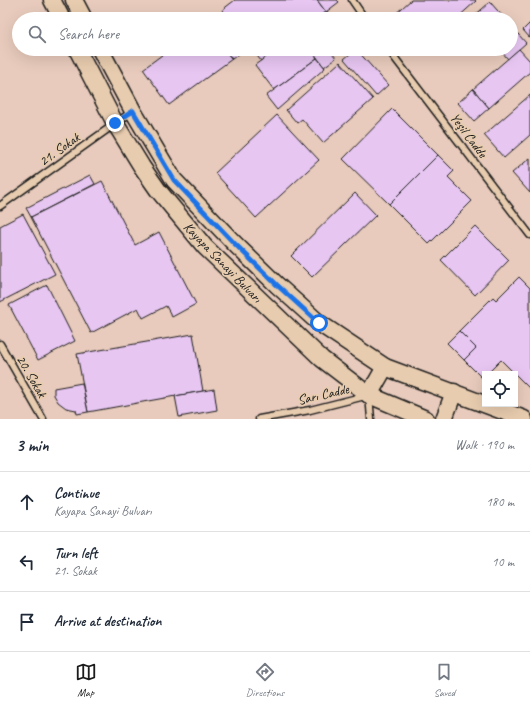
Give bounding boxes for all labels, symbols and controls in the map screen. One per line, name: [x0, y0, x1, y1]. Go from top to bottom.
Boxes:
search box: [12, 12, 518, 56]
icon: search: [26, 23, 48, 45]
text: Search here: [58, 25, 119, 44]
street label: Yeşil Cadde: [446, 110, 492, 162]
route end: [106, 114, 124, 132]
street label: 21. Sokak: [36, 128, 84, 170]
street label: Kayapa Sanayi Bulvarı: [180, 219, 266, 307]
route start: [310, 314, 328, 332]
street label: 20. Sokak: [13, 352, 51, 401]
map controls: [482, 371, 518, 407]
button: locate: [482, 371, 518, 407]
street label: Sarı Cadde: [296, 380, 352, 409]
text: 3 min: [16, 435, 49, 456]
text: Walk · 190 m: [455, 437, 514, 453]
text: Continue: [54, 484, 99, 503]
icon: ahead: [16, 491, 38, 513]
text: 180 m: [486, 494, 514, 510]
text: Kayapa Sanayi Bulvarı: [54, 503, 152, 519]
text: Turn left: [54, 544, 97, 563]
icon: left: [16, 551, 38, 573]
text: 10 m: [492, 554, 514, 570]
text: 21. Sokak: [54, 563, 97, 579]
icon: arrive: [16, 611, 38, 633]
text: Arrive at destination: [54, 612, 161, 631]
tab: Map: [75, 661, 97, 699]
tab: Directions: [246, 661, 284, 699]
tab: Saved: [433, 661, 455, 699]

